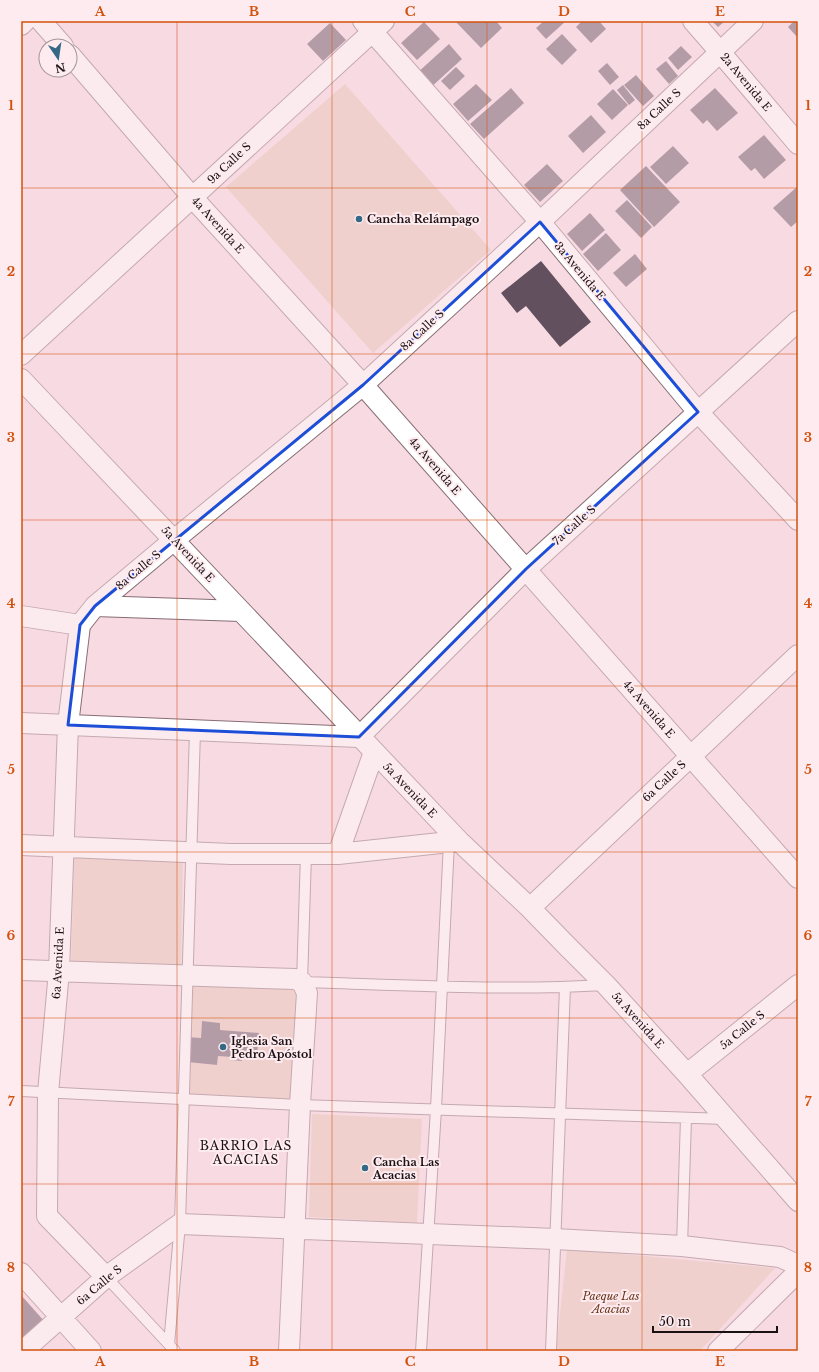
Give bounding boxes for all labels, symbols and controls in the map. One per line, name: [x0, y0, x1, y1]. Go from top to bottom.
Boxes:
text: A: [94, 3, 106, 20]
text: B: [249, 3, 259, 20]
text: C: [405, 3, 416, 20]
text: D: [558, 3, 570, 20]
text: E: [715, 3, 725, 20]
north arrow: [38, 38, 78, 78]
street label: 2a Avenida E: [718, 50, 774, 114]
text: N: [53, 60, 67, 76]
street label: 8a Calle S: [634, 85, 684, 133]
text: 1: [8, 97, 14, 114]
text: 1: [805, 97, 811, 114]
street label: 9a Calle S: [204, 139, 254, 187]
street label: 4a Avenida E: [189, 194, 247, 256]
place label: Cancha Relámpago: [367, 212, 479, 226]
marker: Cancha Relámpago: [354, 214, 364, 224]
street label: 3a Avenida E: [552, 239, 608, 303]
text: 2: [7, 263, 15, 280]
text: 2: [804, 263, 812, 280]
street label: 8a Calle S: [397, 306, 447, 354]
text: 3: [7, 429, 15, 446]
text: 3: [804, 429, 812, 446]
street label: 4a Avenida E: [406, 434, 464, 498]
street label: 7a Calle S: [550, 502, 598, 548]
street label: 5a Avenida E: [159, 523, 217, 585]
street label: 8a Calle S: [113, 547, 163, 593]
text: 4: [7, 595, 16, 612]
text: 4: [804, 595, 813, 612]
street label: 4a Avenida E: [620, 677, 678, 741]
street label: 6a Calle S: [639, 757, 689, 805]
street label: 5a Avenida E: [380, 759, 440, 821]
text: 5: [7, 761, 15, 778]
text: 5: [804, 761, 812, 778]
text: 6: [7, 927, 16, 944]
street label: 6a Avenida E: [49, 927, 67, 999]
text: 6: [804, 927, 813, 944]
street label: 5a Avenida E: [609, 989, 667, 1051]
street label: 5a Calle S: [717, 1008, 767, 1052]
place label: Iglesia San Pedro Apóstol: [231, 1034, 312, 1061]
marker: Iglesia San Pedro Apóstol: [218, 1042, 228, 1052]
text: 7: [8, 1093, 15, 1110]
text: 7: [805, 1093, 812, 1110]
district label: BARRIO LAS ACACIAS: [200, 1138, 292, 1167]
place label: Cancha Las Acacias: [372, 1155, 439, 1182]
marker: Cancha Las Acacias: [360, 1163, 370, 1173]
text: 8: [7, 1259, 15, 1276]
text: 8: [804, 1259, 812, 1276]
street label: 6a Calle S: [74, 1262, 124, 1308]
park label: Paeque Las Acacias: [581, 1289, 640, 1316]
scale bar: [653, 1308, 777, 1334]
text: 50 m: [659, 1314, 691, 1329]
text: A: [94, 1353, 106, 1370]
text: B: [249, 1353, 259, 1370]
text: C: [405, 1353, 416, 1370]
text: D: [558, 1353, 570, 1370]
text: E: [715, 1353, 725, 1370]

